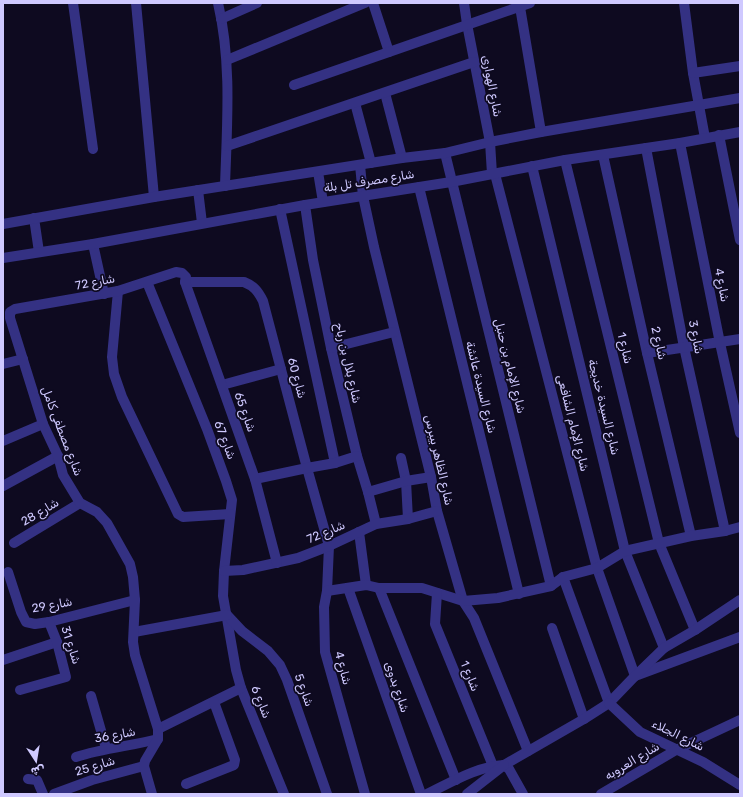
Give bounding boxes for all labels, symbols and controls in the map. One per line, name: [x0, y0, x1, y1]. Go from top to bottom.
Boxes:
street label: شارع الهوارى: [477, 54, 505, 119]
street label: شارع مصرف تل بلة: [323, 167, 416, 197]
street label: شارع 4: [710, 267, 732, 304]
street label: شارع 72: [74, 271, 116, 295]
street label: شارع الإمام بن حنبل: [490, 317, 529, 415]
street label: شارع 3: [684, 319, 706, 356]
street label: شارع بلال بن رباح: [330, 321, 364, 405]
street label: شارع 2: [646, 325, 670, 362]
street label: شارع 1: [612, 331, 636, 366]
street label: شارع السيدة عائشة: [461, 339, 499, 435]
street label: شارع 60: [283, 356, 309, 401]
street label: شارع السيدة خديجة: [583, 358, 623, 457]
street label: شارع الإمام الشافعى: [552, 373, 592, 474]
street label: شارع مصطفى كامل: [37, 384, 86, 479]
street label: شارع 65: [229, 390, 259, 435]
street label: شارع الظاهر بيبرس: [420, 413, 456, 507]
street label: شارع 67: [209, 419, 239, 462]
street label: شارع 28: [19, 495, 62, 530]
street label: شارع 72: [305, 518, 348, 548]
street label: شارع 29: [31, 595, 74, 617]
street label: شارع 31: [56, 624, 84, 666]
street label: شارع 4: [330, 650, 354, 687]
street label: شارع 1: [456, 659, 483, 694]
street label: شارع بدوى: [380, 660, 412, 715]
street label: شارع 5: [290, 672, 316, 709]
street label: شارع 6: [246, 684, 274, 721]
street label: شارع الجلاء: [649, 716, 707, 756]
street label: شارع 36: [93, 725, 137, 747]
street label: شارع العروبه: [602, 739, 663, 784]
north arrow: [16, 741, 56, 781]
street label: شارع 25: [73, 753, 117, 781]
text: ش: [30, 762, 46, 778]

